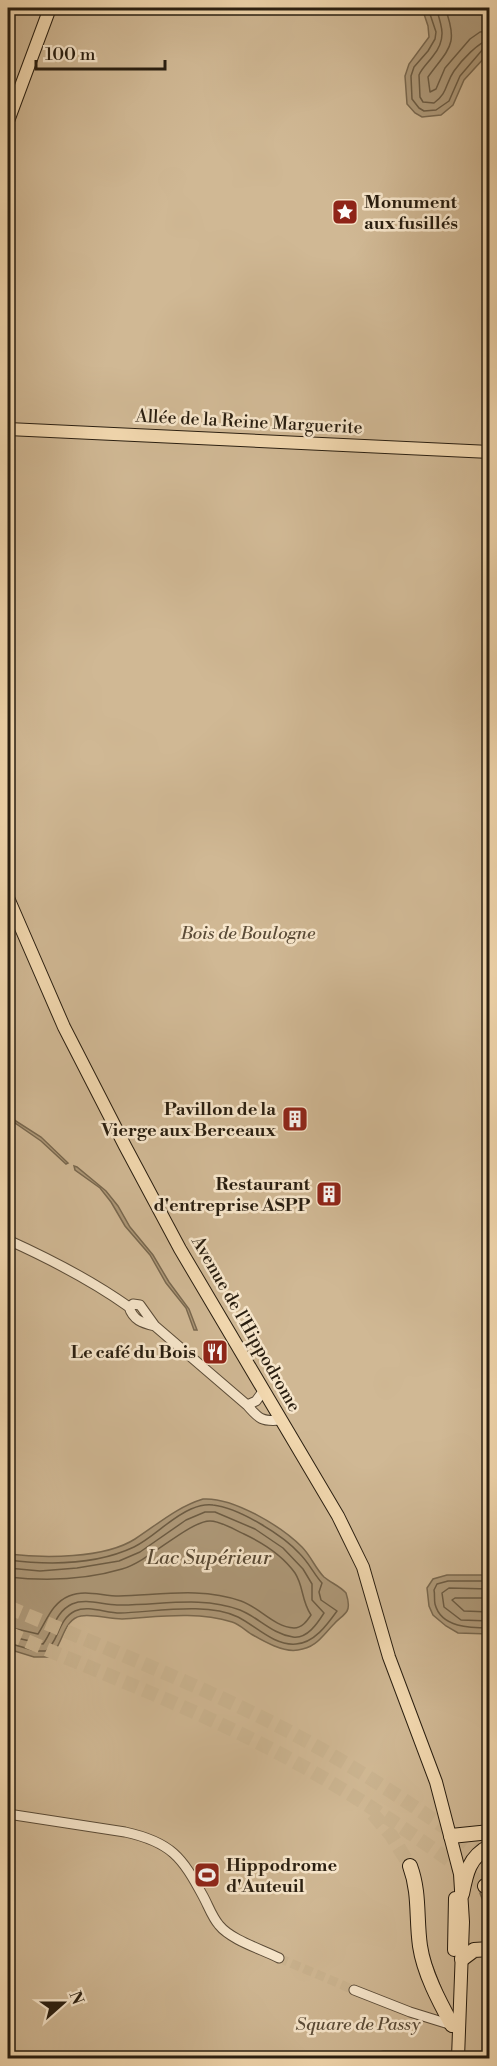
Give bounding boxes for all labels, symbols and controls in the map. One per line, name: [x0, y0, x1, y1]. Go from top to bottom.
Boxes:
scale bar: [36, 33, 165, 71]
text: 100 m: [45, 43, 96, 66]
place label: Monument aux fusillés: [364, 191, 458, 235]
place icon: Monument aux fusillés: [330, 197, 360, 227]
street label: Allée de la Reine Marguerite: [134, 405, 363, 439]
park label: Bois de Boulogne: [180, 922, 316, 945]
place label: Pavillon de la Vierge aux Berceaux: [100, 1098, 277, 1142]
building icon: Pavillon de la Vierge aux Berceaux: [280, 1104, 310, 1134]
place label: Restaurant d'entreprise ASPP: [153, 1173, 311, 1217]
building icon: Restaurant d'entreprise ASPP: [314, 1179, 344, 1209]
street label: Avenue de l'Hippodrome: [186, 1231, 306, 1416]
restaurant icon: Le café du Bois: [200, 1337, 230, 1367]
place label: Le café du Bois: [71, 1341, 196, 1364]
water label: Lac Supérieur: [146, 1546, 272, 1571]
place label: Hippodrome d'Auteuil: [226, 1854, 337, 1898]
sports icon: Hippodrome d'Auteuil: [192, 1860, 222, 1890]
north arrow: [33, 1973, 93, 2033]
text: N: [64, 1988, 88, 2008]
park label: Square de Passy: [296, 2013, 421, 2036]

